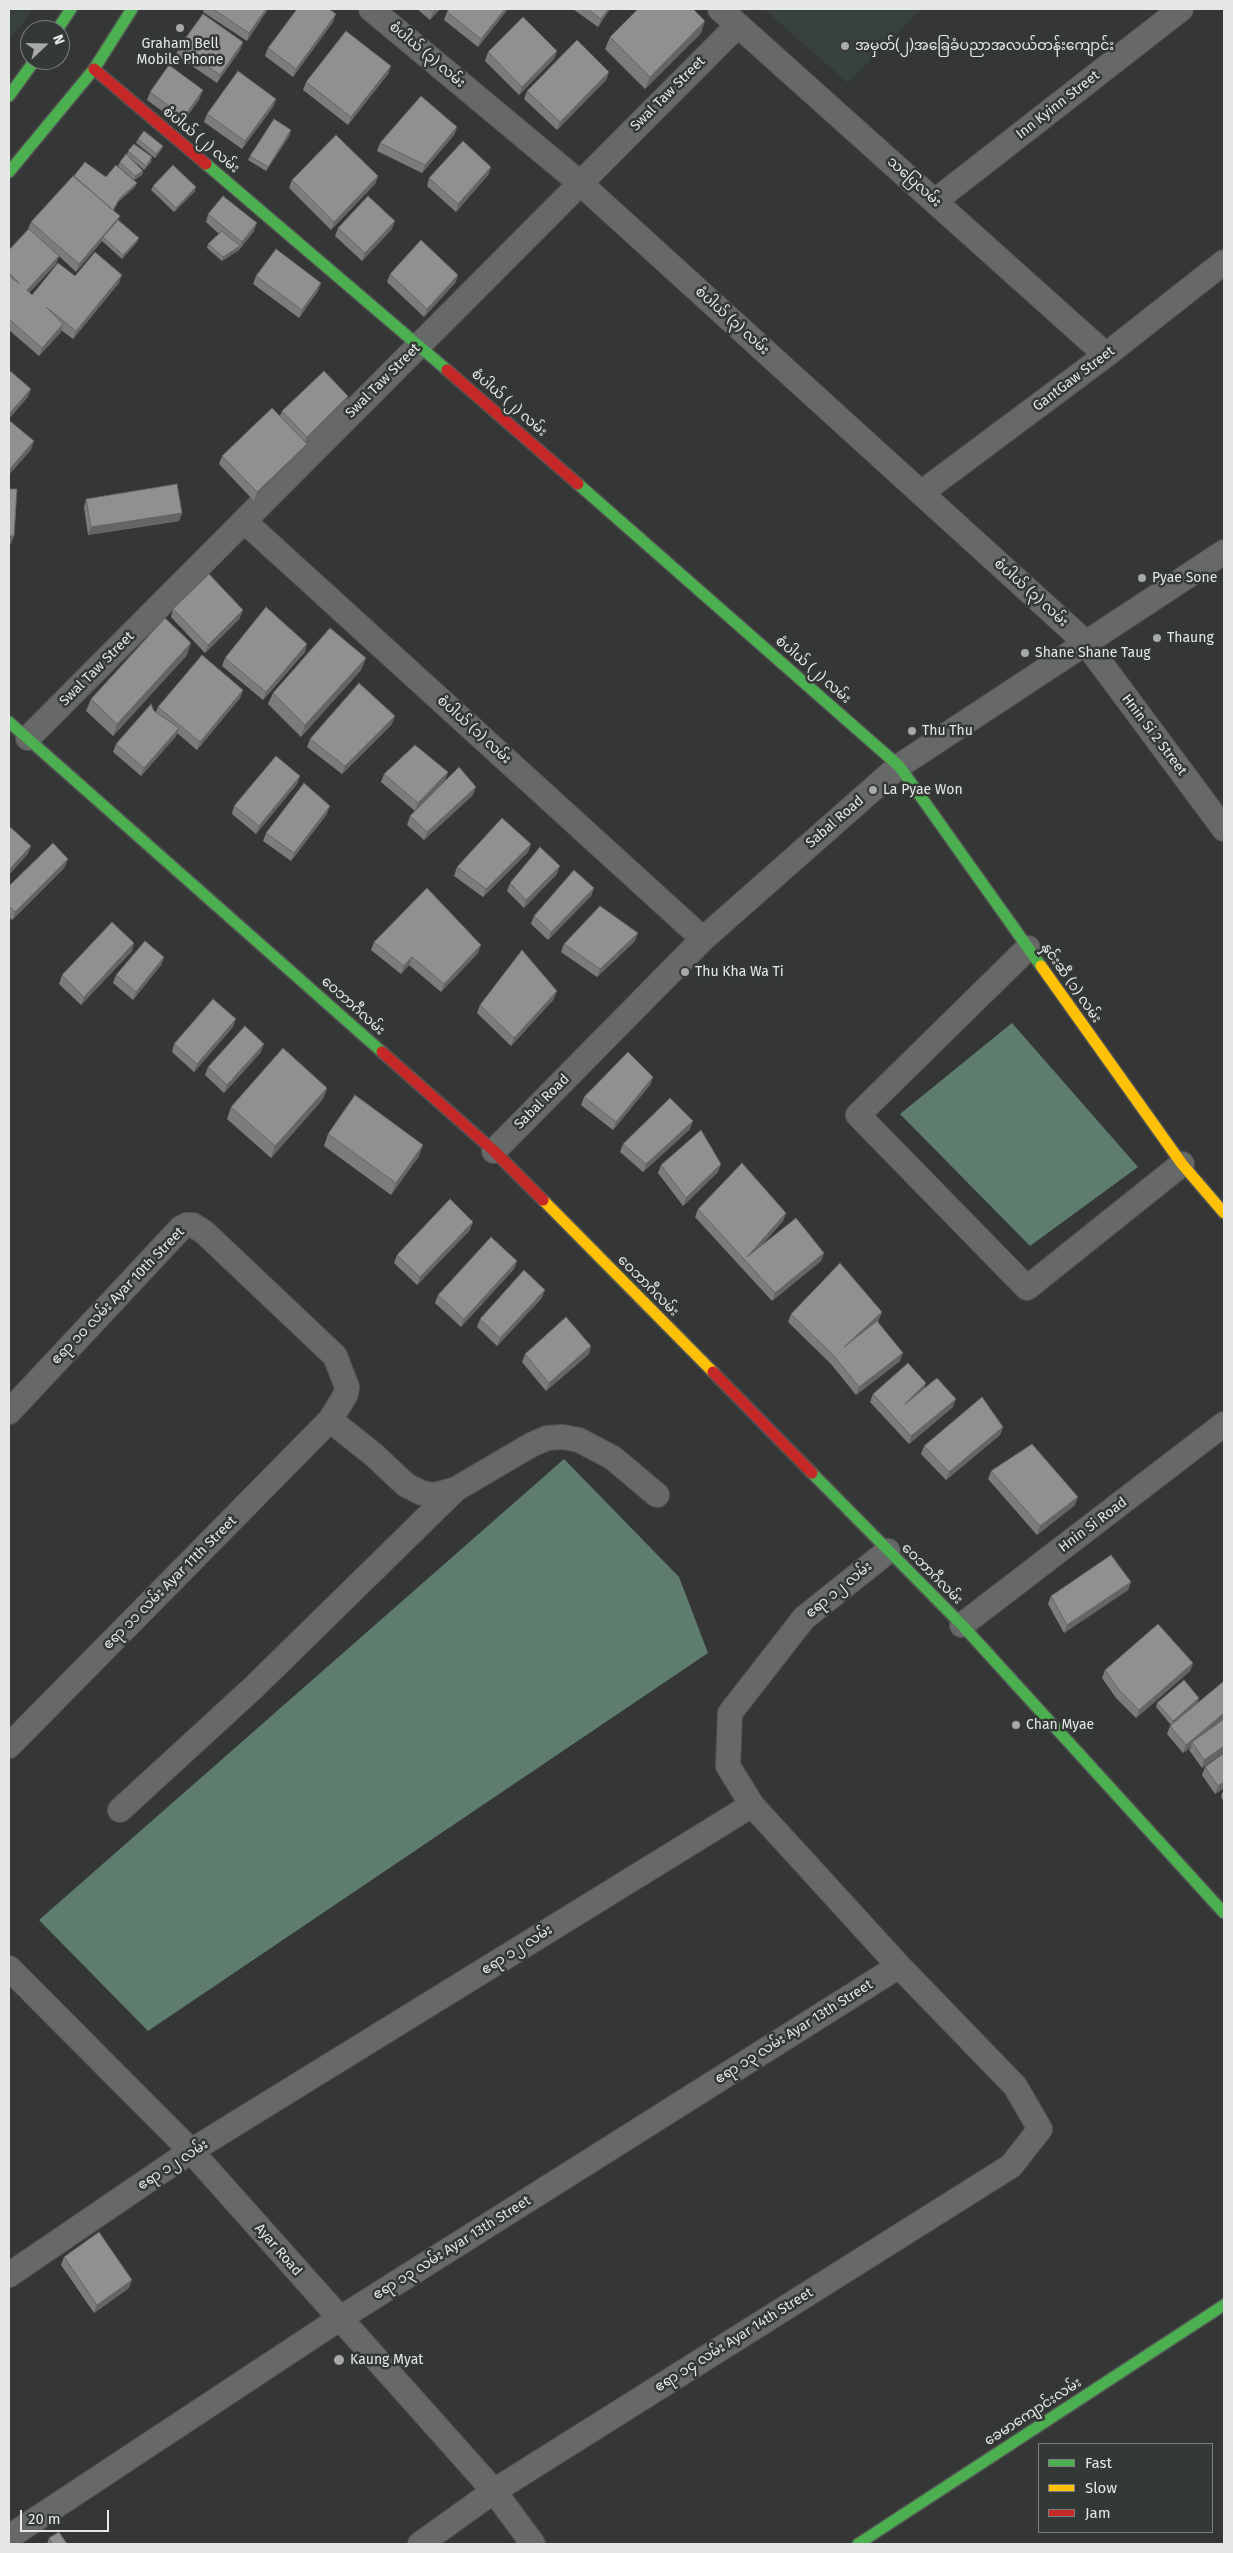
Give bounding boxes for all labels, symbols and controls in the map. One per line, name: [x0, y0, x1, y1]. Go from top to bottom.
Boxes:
street label: စံပါယ် (၃) လမ်း: [386, 18, 468, 92]
north arrow: [20, 20, 70, 70]
marker: Graham Bell Mobile Phone: [174, 22, 186, 34]
text: N: [49, 32, 68, 47]
place label: Graham Bell Mobile Phone: [137, 36, 223, 68]
place label: အမှတ်(၂)အခြေခံပညာအလယ်တန်းကျောင်း: [855, 38, 1114, 54]
marker: အမှတ်(၂)အခြေခံပညာအလယ်တန်းကျောင်း: [839, 40, 851, 52]
street label: Swal Taw Street: [627, 53, 709, 135]
street label: Inn Kyinn Street: [1013, 67, 1103, 143]
street label: စံပါယ် (၂) လမ်း: [159, 103, 243, 177]
street label: သပြေလမ်း: [883, 153, 945, 211]
street label: စံပါယ် (၃) လမ်း: [692, 283, 772, 359]
street label: Swal Taw Street: [342, 340, 424, 422]
street label: GantGaw Street: [1030, 343, 1118, 415]
street label: စံပါယ် (၂) လမ်း: [468, 366, 550, 440]
street label: စံပါယ် (၃) လမ်း: [991, 555, 1071, 631]
place label: Pyae Sone: [1152, 570, 1217, 586]
marker: Pyae Sone: [1136, 572, 1148, 584]
street label: Swal Taw Street: [56, 628, 138, 710]
place label: Thaung: [1167, 630, 1214, 646]
marker: Thaung: [1151, 632, 1163, 644]
street label: စံပါယ် (၂) လမ်း: [772, 633, 854, 707]
place label: Shane Shane Taug: [1035, 645, 1151, 661]
marker: Shane Shane Taug: [1019, 647, 1031, 659]
street label: Hnin Si 2 Street: [1118, 691, 1190, 779]
street label: စံပါယ် (၁) လမ်း: [434, 692, 514, 768]
place label: Thu Thu: [922, 723, 973, 739]
marker: Thu Thu: [906, 725, 918, 737]
place label: La Pyae Won: [883, 782, 963, 798]
marker: La Pyae Won: [867, 784, 879, 796]
street label: Sabal Road: [803, 792, 867, 852]
street label: နှင်းဆီ (၁) လမ်း: [1037, 940, 1105, 1026]
place label: Thu Kha Wa Ti: [695, 964, 784, 980]
marker: Thu Kha Wa Ti: [679, 966, 691, 978]
street label: ဝေဘာဂီလမ်း: [318, 973, 388, 1039]
street label: Sabal Road: [511, 1071, 573, 1133]
street label: ဧရာ ၁၀ လမ်း Ayar 10th Street: [48, 1224, 188, 1368]
street label: ဝေဘာဂီလမ်း: [614, 1252, 682, 1320]
street label: Hnin Si Road: [1056, 1494, 1130, 1556]
street label: ဧရာ ၁၁ လမ်း Ayar 11th Street: [100, 1513, 240, 1653]
street label: ဝေဘာဂီလမ်း: [898, 1540, 966, 1608]
street label: ဧရာ ၁၂ လမ်း: [802, 1558, 876, 1622]
place label: Chan Myae: [1026, 1717, 1094, 1733]
marker: Chan Myae: [1010, 1719, 1022, 1731]
street label: ဧရာ ၁၂ လမ်း: [478, 1922, 556, 1978]
street label: ဧရာ ၁၃ လမ်း Ayar 13th Street: [712, 1976, 876, 2088]
street label: ဧရာ ၁၂ လမ်း: [135, 2136, 211, 2194]
street label: ဧရာ ၁၃ လမ်း Ayar 13th Street: [370, 2192, 534, 2304]
street label: Ayar Road: [251, 2220, 305, 2280]
street label: ဧရာ ၁၄ လမ်း Ayar 14th Street: [652, 2284, 816, 2396]
place label: Kaung Myat: [350, 2352, 423, 2368]
marker: Kaung Myat: [332, 2353, 346, 2367]
street label: ခေမာကျောင်းလမ်း: [981, 2374, 1085, 2450]
legend: [1038, 2443, 1213, 2533]
text: Fast: [1085, 2454, 1112, 2472]
text: Slow: [1085, 2479, 1117, 2497]
scale bar: [22, 2500, 111, 2532]
text: Jam: [1085, 2504, 1111, 2522]
text: 20 m: [28, 2510, 61, 2528]

